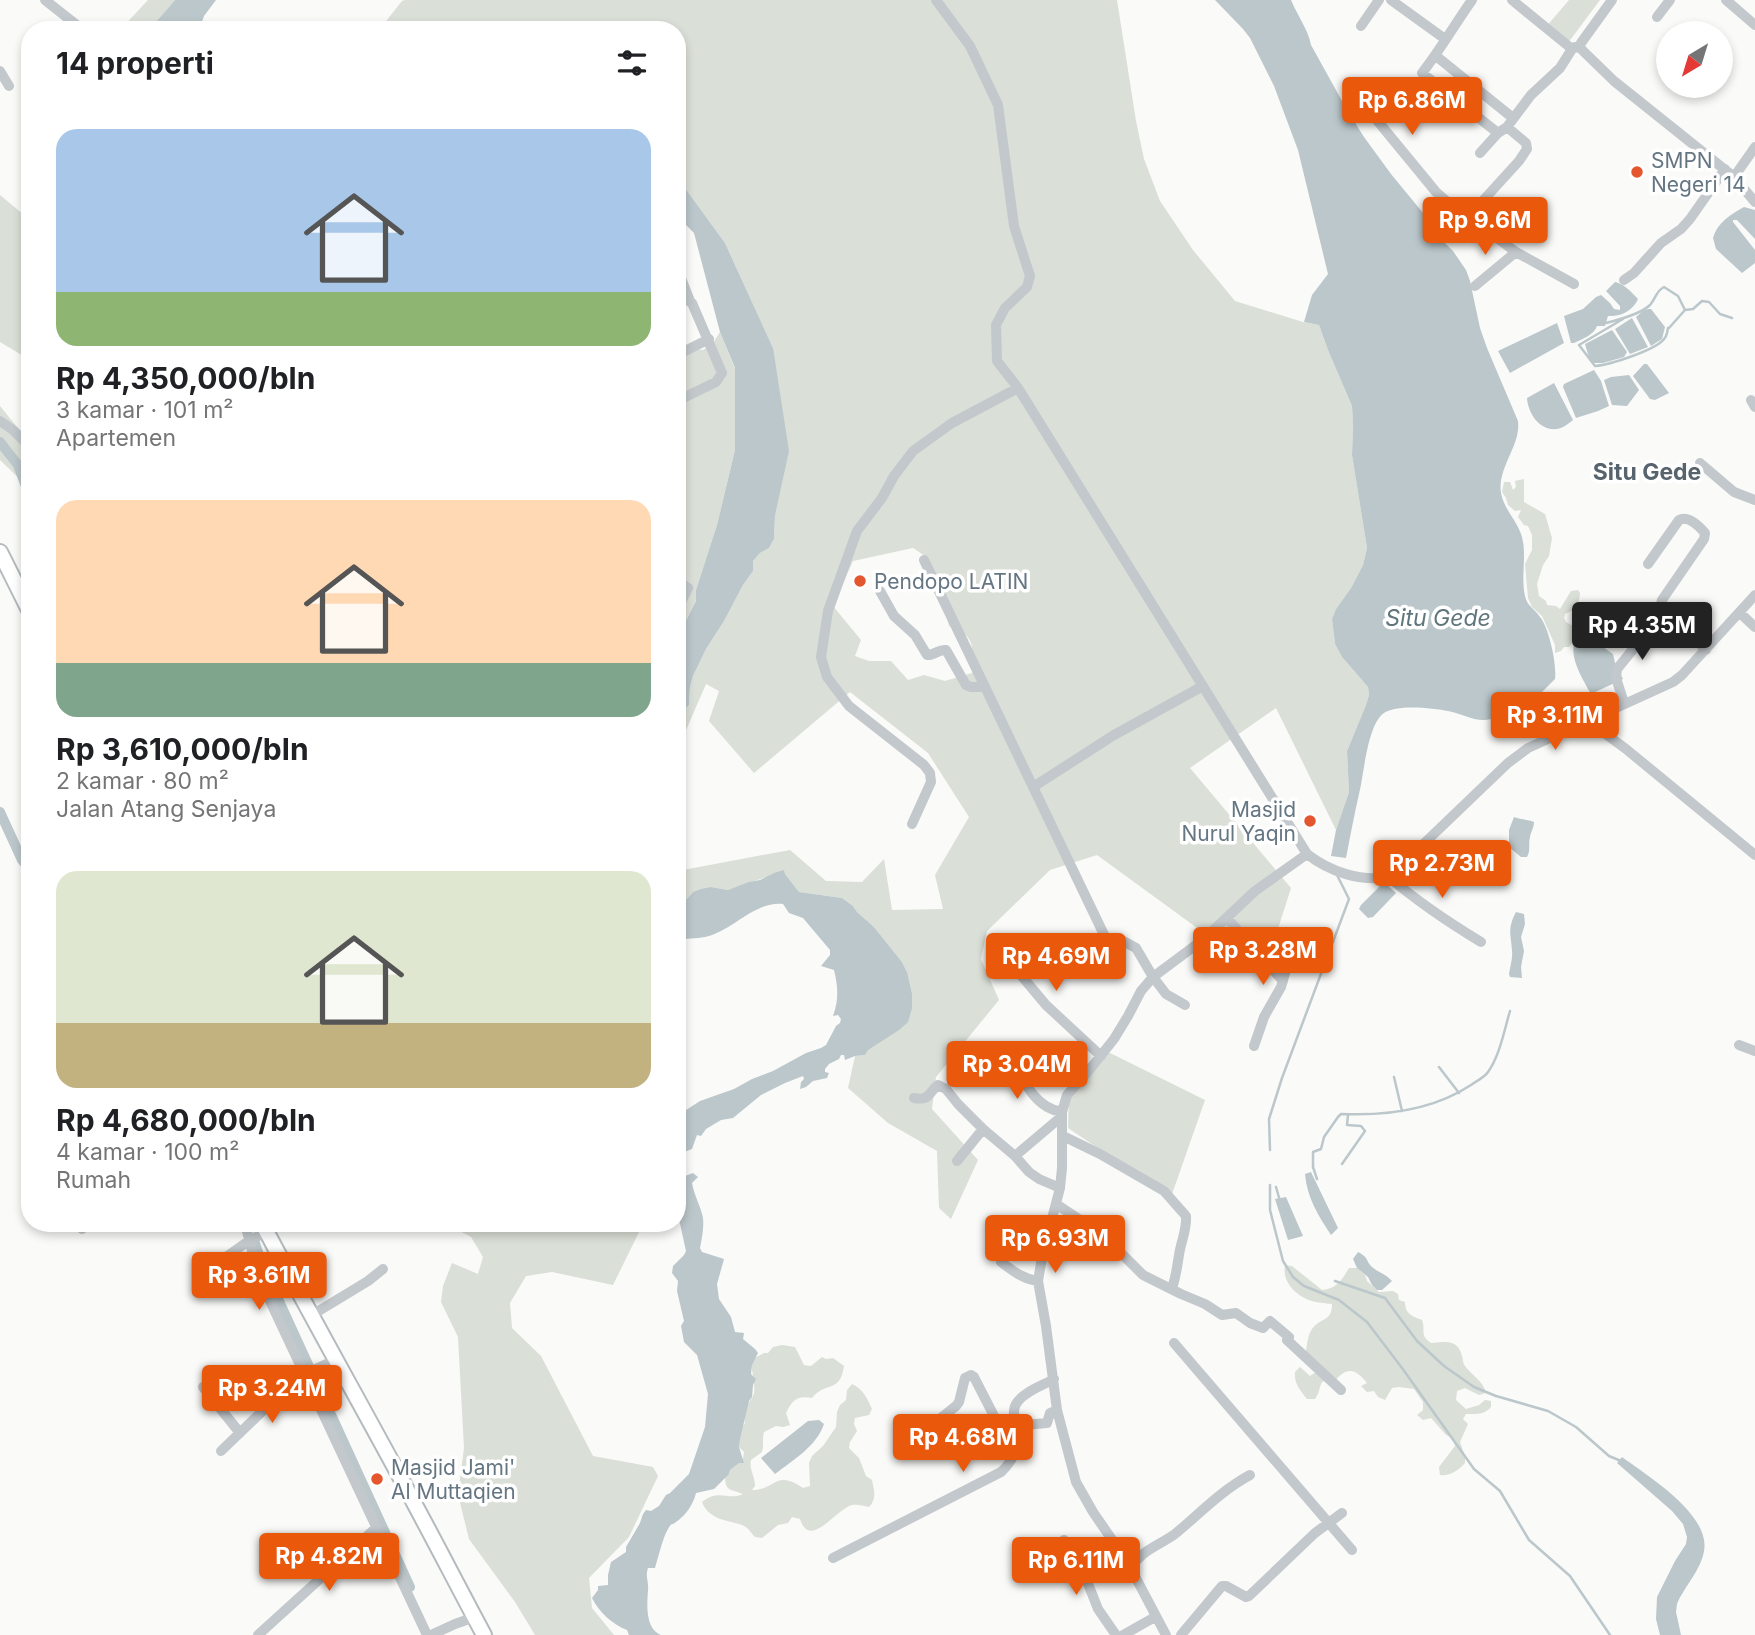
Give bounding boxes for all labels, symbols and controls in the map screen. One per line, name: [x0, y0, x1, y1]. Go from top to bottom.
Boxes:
north arrow: [1656, 21, 1732, 98]
map controls: [1656, 21, 1733, 98]
icon: filters: [613, 44, 651, 82]
text: 14 properti: [56, 45, 214, 81]
pin: Rp 6.86M: [1340, 78, 1484, 137]
text: Rp 6.86M: [1358, 86, 1466, 114]
place label: SMPN Negeri 14: [1651, 148, 1746, 197]
marker: SMPN Negeri 14: [1629, 164, 1645, 180]
icon: home: [291, 175, 417, 301]
pin: Rp 9.6M: [1420, 198, 1550, 257]
text: Rp 9.6M: [1439, 206, 1531, 234]
text: Rp 4,350,000/bln: [56, 360, 315, 396]
text: 3 kamar · 101 m²: [56, 396, 234, 424]
text: Apartemen: [56, 424, 176, 452]
district label: Situ Gede: [1593, 458, 1701, 486]
icon: home: [291, 546, 417, 672]
place label: Pendopo LATIN: [874, 569, 1028, 594]
marker: Pendopo LATIN: [852, 573, 868, 589]
pin: Rp 4.35M: [1570, 602, 1714, 662]
water label: Situ Gede: [1385, 604, 1491, 632]
text: Rp 4.35M: [1588, 611, 1696, 639]
pin: Rp 3.11M: [1483, 692, 1627, 752]
text: Rp 3.11M: [1507, 701, 1603, 729]
text: Rp 3,610,000/bln: [56, 731, 309, 767]
text: 2 kamar · 80 m²: [56, 767, 229, 795]
text: Jalan Atang Senjaya: [56, 795, 276, 823]
place label: Masjid Nurul Yaqin: [1182, 797, 1296, 846]
marker: Masjid Nurul Yaqin: [1302, 813, 1318, 829]
pin: Rp 2.73M: [1370, 841, 1514, 900]
text: Rp 2.73M: [1389, 849, 1495, 877]
icon: home: [291, 917, 417, 1043]
pin: Rp 3.28M: [1191, 928, 1335, 987]
pin: Rp 4.69M: [984, 934, 1128, 993]
text: Rp 3.28M: [1209, 936, 1317, 964]
text: Rp 4.69M: [1002, 942, 1110, 970]
pin: Rp 3.04M: [945, 1042, 1089, 1101]
text: Rp 3.04M: [963, 1050, 1071, 1078]
text: Rp 4,680,000/bln: [56, 1102, 316, 1138]
text: 4 kamar · 100 m²: [56, 1138, 239, 1166]
text: Rumah: [56, 1166, 131, 1194]
pin: Rp 6.93M: [983, 1216, 1127, 1275]
text: Rp 6.93M: [1001, 1224, 1109, 1252]
pin: Rp 3.61M: [187, 1252, 331, 1312]
text: Rp 3.61M: [208, 1261, 310, 1289]
pin: Rp 3.24M: [200, 1366, 344, 1425]
text: Rp 3.24M: [218, 1374, 326, 1402]
pin: Rp 4.68M: [891, 1414, 1035, 1474]
text: Rp 4.68M: [909, 1423, 1017, 1451]
place label: Masjid Jami' Al Muttaqien: [391, 1455, 516, 1504]
marker: Masjid Jami' Al Muttaqien: [369, 1471, 385, 1487]
pin: Rp 4.82M: [257, 1534, 401, 1593]
pin: Rp 6.11M: [1004, 1538, 1148, 1597]
text: Rp 4.82M: [275, 1542, 383, 1570]
text: Rp 6.11M: [1028, 1546, 1124, 1574]

